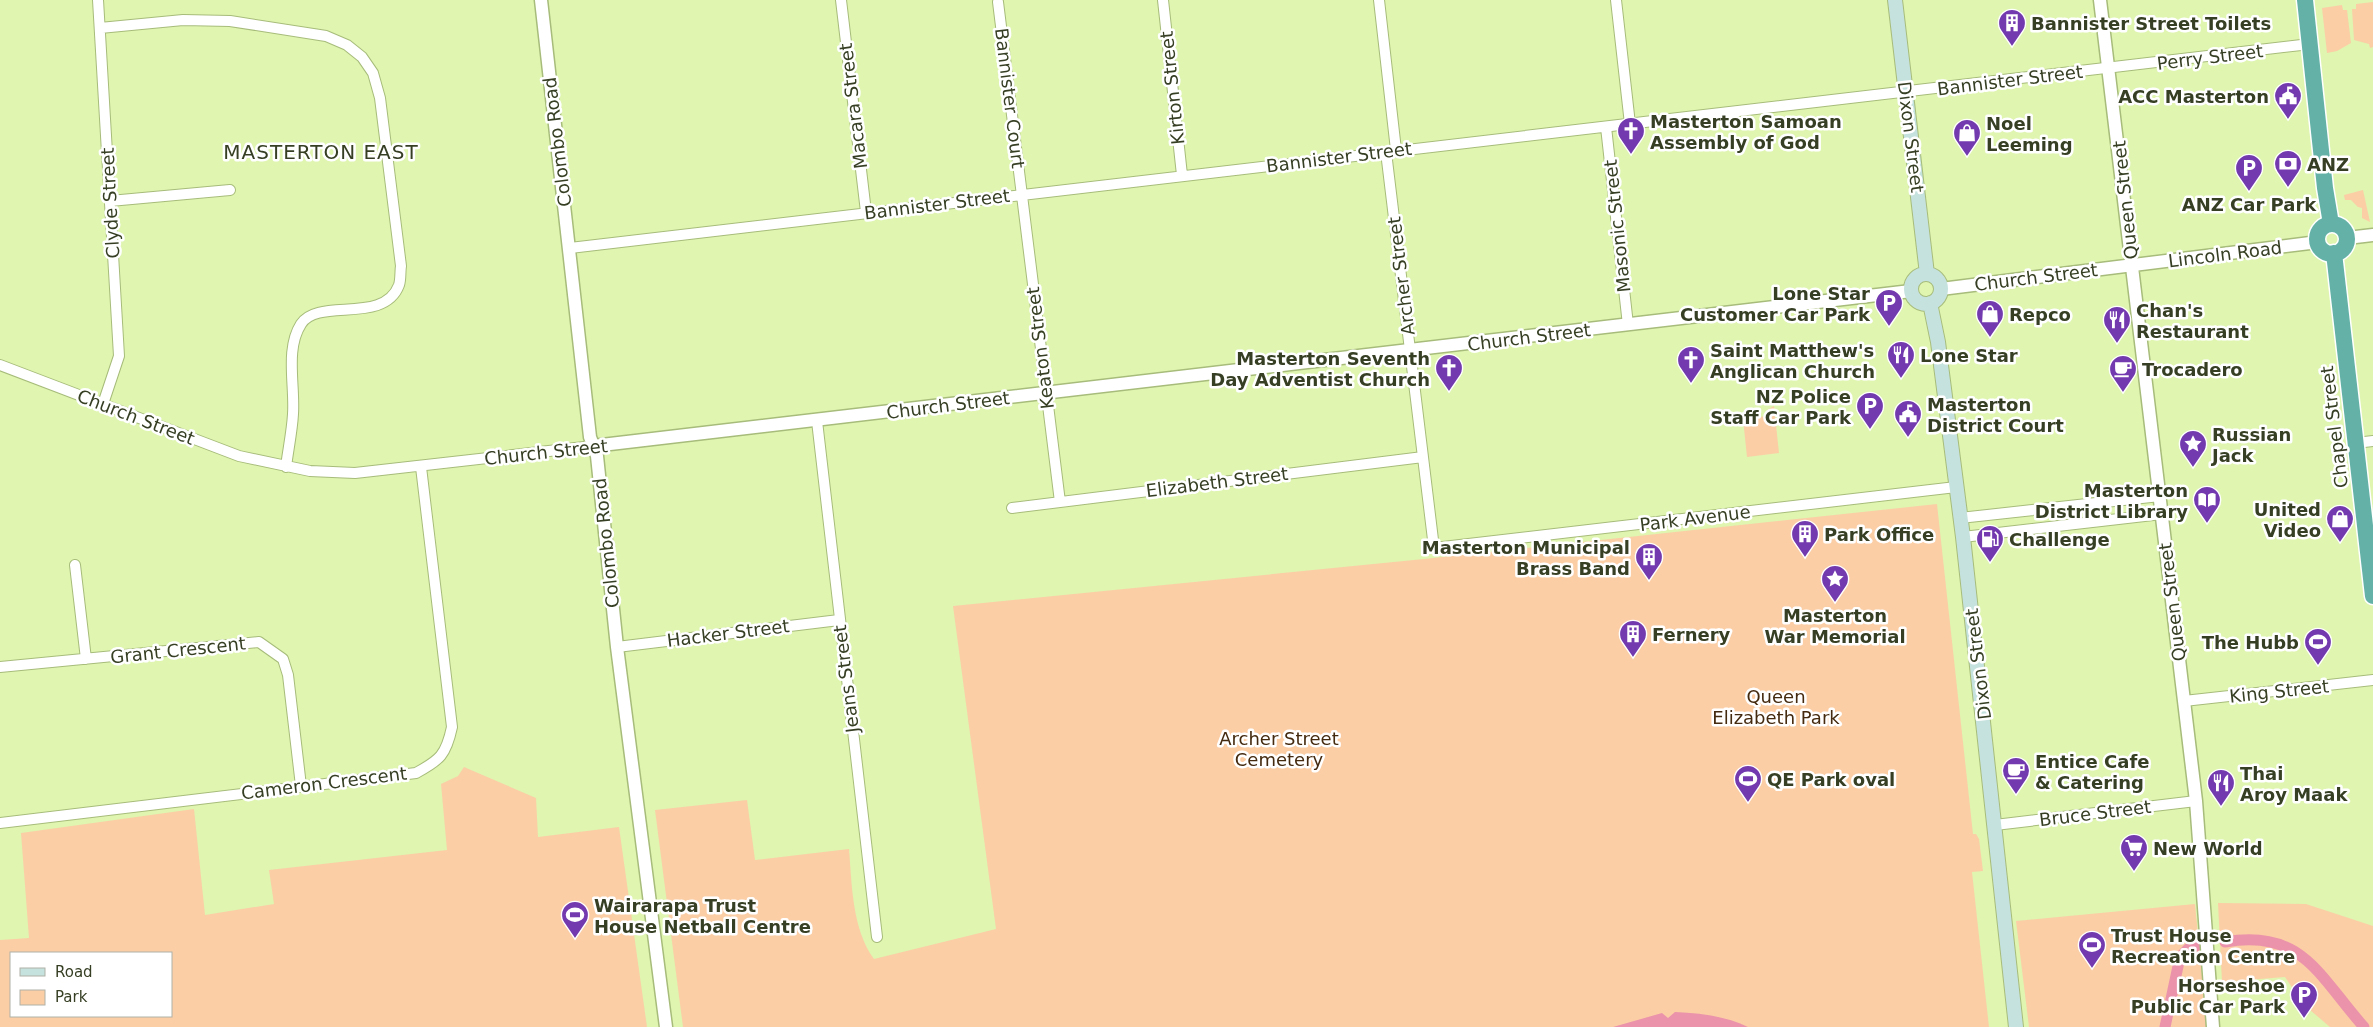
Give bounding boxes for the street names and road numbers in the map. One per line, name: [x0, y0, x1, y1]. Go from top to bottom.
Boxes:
street label: Bannister Court: [991, 27, 1029, 169]
street label: Kirton Street: [1156, 30, 1188, 146]
street label: Perry Street: [2156, 40, 2264, 74]
street label: Macara Street: [835, 42, 871, 170]
street label: Bannister Street: [1936, 61, 2084, 99]
street label: Colombo Road: [539, 76, 575, 208]
street label: Dixon Street: [1894, 80, 1928, 194]
street label: Bannister Street: [1265, 138, 1413, 176]
street label: Queen Street: [2108, 139, 2142, 261]
street label: Clyde Street: [97, 147, 123, 259]
street label: Masonic Street: [1600, 158, 1634, 294]
street label: Bannister Street: [863, 185, 1011, 223]
street label: Archer Street: [1383, 215, 1419, 337]
street label: Lincoln Road: [2167, 237, 2283, 271]
street label: Church Street: [1973, 259, 2099, 295]
street label: Keaton Street: [1022, 286, 1058, 410]
street label: Church Street: [1466, 319, 1592, 355]
street label: Chapel Street: [2316, 365, 2352, 489]
street label: Church Street: [74, 385, 198, 449]
street label: Church Street: [885, 387, 1011, 423]
street label: Church Street: [483, 435, 609, 469]
street label: Elizabeth Street: [1145, 463, 1289, 501]
street label: Colombo Road: [589, 477, 623, 609]
street label: Park Avenue: [1638, 501, 1752, 535]
street label: Queen Street: [2154, 541, 2190, 663]
street label: Dixon Street: [1961, 607, 1995, 721]
street label: Hacker Street: [666, 615, 790, 651]
street label: Jeans Street: [829, 624, 863, 735]
street label: Grant Crescent: [109, 632, 247, 668]
street label: King Street: [2228, 675, 2330, 707]
street label: Cameron Crescent: [240, 762, 408, 804]
street label: Bruce Street: [2038, 796, 2152, 830]

